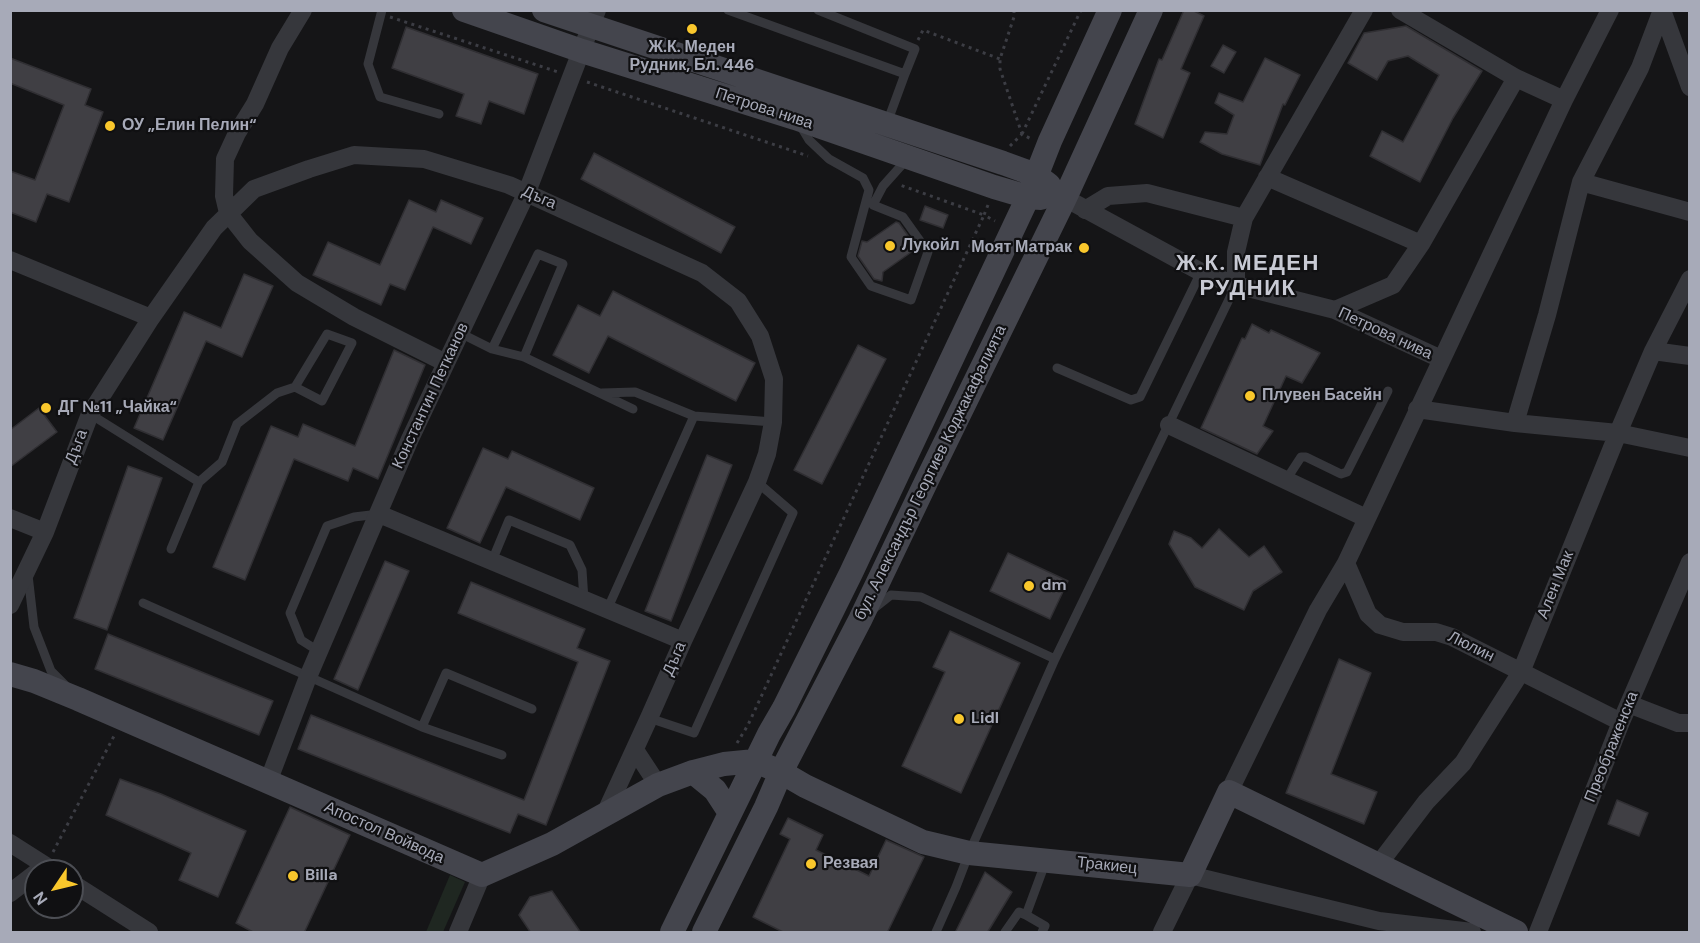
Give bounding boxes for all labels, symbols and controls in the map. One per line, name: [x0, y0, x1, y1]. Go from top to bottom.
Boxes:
marker: Ж.К. Меден Рудник, Бл. 446: [685, 22, 699, 36]
place label: Ж.К. Меден Рудник, Бл. 446: [630, 38, 754, 76]
street label: Петрова нива: [713, 84, 815, 134]
place label: ОУ „Елин Пелин“: [122, 116, 256, 136]
marker: ОУ „Елин Пелин“: [103, 119, 117, 133]
street label: Дъга: [519, 182, 559, 214]
place label: Лукойл: [902, 236, 960, 256]
place label: Моят Матрак: [971, 238, 1072, 258]
marker: Лукойл: [883, 239, 897, 253]
marker: Моят Матрак: [1077, 241, 1091, 255]
district label: Ж.К. МЕДЕН РУДНИК: [1176, 251, 1320, 302]
street label: Петрова нива: [1335, 304, 1435, 364]
street label: Константин Петканов: [389, 320, 473, 472]
street label: бул. Александър Георгиев Коджакафалията: [851, 322, 1011, 624]
place label: Плувен Басейн: [1262, 386, 1382, 406]
marker: Плувен Басейн: [1243, 389, 1257, 403]
place label: ДГ №11 „Чайка“: [58, 398, 177, 418]
marker: ДГ №11 „Чайка“: [39, 401, 53, 415]
street label: Дъга: [62, 427, 92, 467]
street label: Ален Мак: [1534, 548, 1578, 622]
place label: dm: [1041, 576, 1067, 596]
marker: dm: [1022, 579, 1036, 593]
street label: Люлин: [1445, 628, 1497, 666]
street label: Дъга: [659, 639, 691, 679]
street label: Преображенска: [1581, 689, 1643, 805]
place label: Lidl: [971, 709, 999, 729]
marker: Lidl: [952, 712, 966, 726]
street label: Апостол Войвода: [321, 798, 447, 868]
street label: Тракиец: [1076, 853, 1138, 879]
place label: Резвая: [823, 854, 878, 874]
marker: Резвая: [804, 857, 818, 871]
north arrow: [24, 859, 84, 919]
place label: Billa: [305, 866, 338, 886]
marker: Billa: [286, 869, 300, 883]
text: N: [29, 888, 52, 909]

